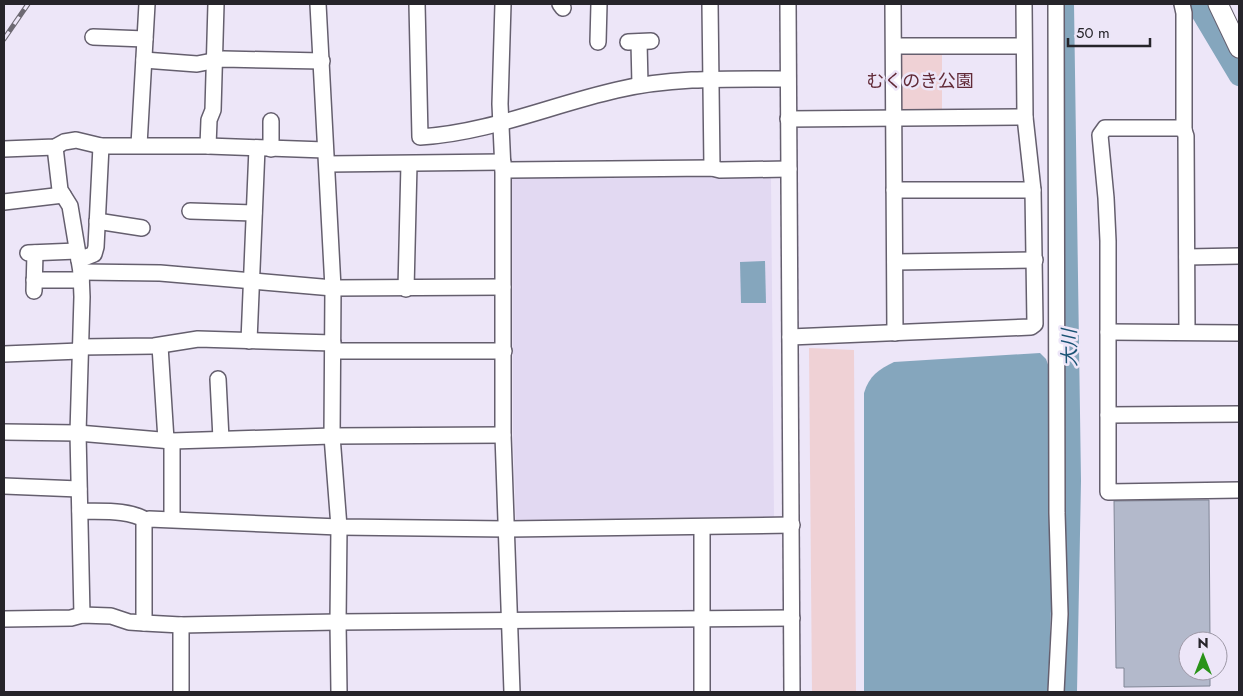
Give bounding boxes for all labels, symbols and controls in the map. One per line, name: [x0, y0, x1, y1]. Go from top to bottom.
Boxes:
scale bar: [1068, 15, 1150, 47]
text: 50 m: [1076, 22, 1110, 44]
park label: むくのき公園: [866, 68, 974, 94]
water label: 大川: [1056, 327, 1083, 367]
north arrow: [1178, 631, 1228, 681]
text: N: [1197, 633, 1209, 653]

